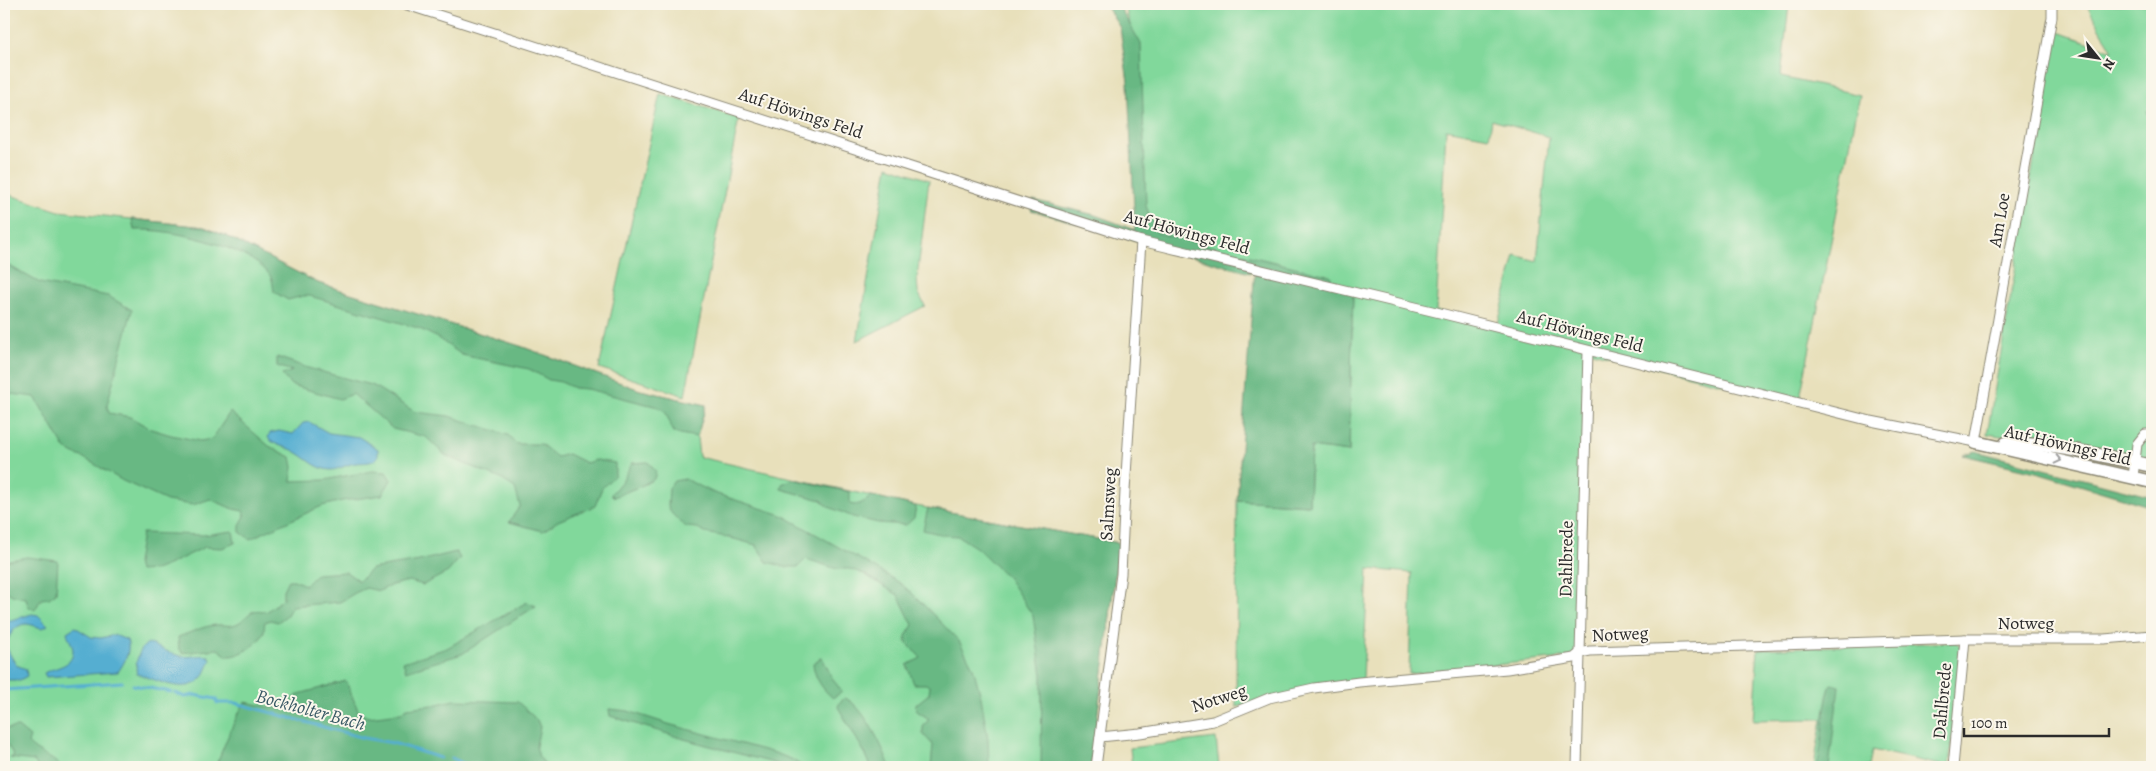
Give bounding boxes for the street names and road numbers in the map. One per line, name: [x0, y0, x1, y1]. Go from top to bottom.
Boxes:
street label: Auf Höwings Feld: [735, 81, 866, 144]
street label: Am Loe: [1982, 191, 2016, 250]
street label: Auf Höwings Feld: [1120, 203, 1253, 260]
street label: Auf Höwings Feld: [1513, 303, 1646, 358]
street label: Auf Höwings Feld: [2001, 419, 2134, 471]
street label: Salmsweg: [1094, 467, 1122, 541]
street label: Dahlbrede: [1553, 520, 1579, 598]
street label: Notweg: [1998, 611, 2054, 635]
street label: Notweg: [1591, 621, 1649, 647]
street label: Dahlbrede: [1927, 662, 1957, 740]
street label: Notweg: [1188, 678, 1250, 718]

